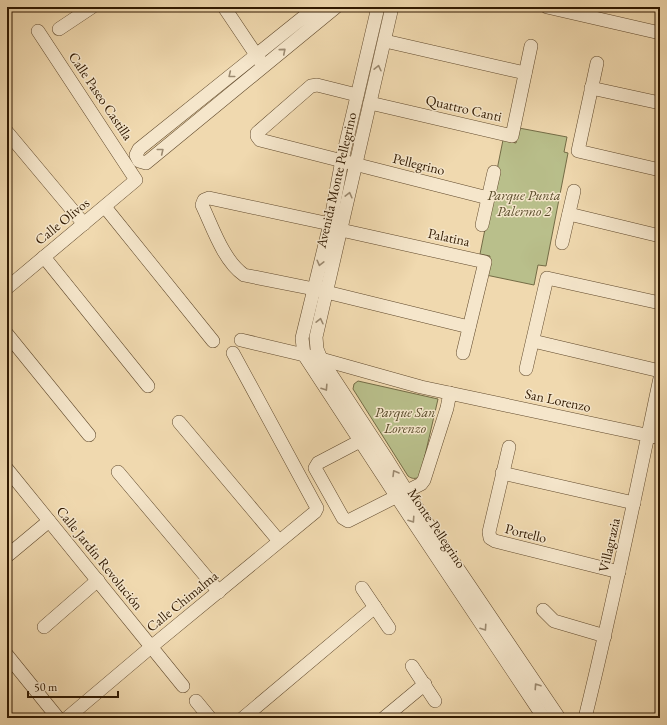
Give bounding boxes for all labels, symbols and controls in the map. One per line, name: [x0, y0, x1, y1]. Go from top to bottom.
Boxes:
street label: Calle Paseo Castilla: [65, 48, 137, 144]
one-way arrow: [278, 49, 286, 56]
one-way arrow: [374, 65, 382, 71]
one-way arrow: [228, 70, 235, 77]
street label: Quattro Canti: [424, 91, 504, 126]
street label: Avenida Monte Pellegrino: [311, 110, 360, 251]
one-way arrow: [156, 149, 163, 156]
street label: Pellegrino: [391, 149, 447, 179]
park label: Parque Punta Palermo 2: [487, 186, 561, 220]
one-way arrow: [345, 192, 353, 198]
street label: Calle Olivos: [31, 193, 93, 249]
street label: Palatina: [426, 224, 472, 250]
one-way arrow: [316, 260, 325, 267]
one-way arrow: [315, 318, 324, 325]
one-way arrow: [320, 384, 328, 391]
street label: San Lorenzo: [523, 384, 593, 416]
park label: Parque San Lorenzo: [375, 403, 435, 437]
one-way arrow: [392, 470, 400, 477]
street label: Monte Pellegrino: [404, 485, 470, 571]
street label: Calle Jardín Revolución: [53, 502, 148, 614]
one-way arrow: [407, 516, 415, 523]
street label: Villagrazia: [594, 516, 624, 574]
street label: Portello: [503, 519, 549, 547]
street label: Calle Chimalma: [142, 566, 222, 635]
one-way arrow: [479, 624, 487, 631]
scale bar: [28, 673, 118, 699]
text: 50 m: [34, 679, 58, 695]
one-way arrow: [534, 683, 542, 690]

